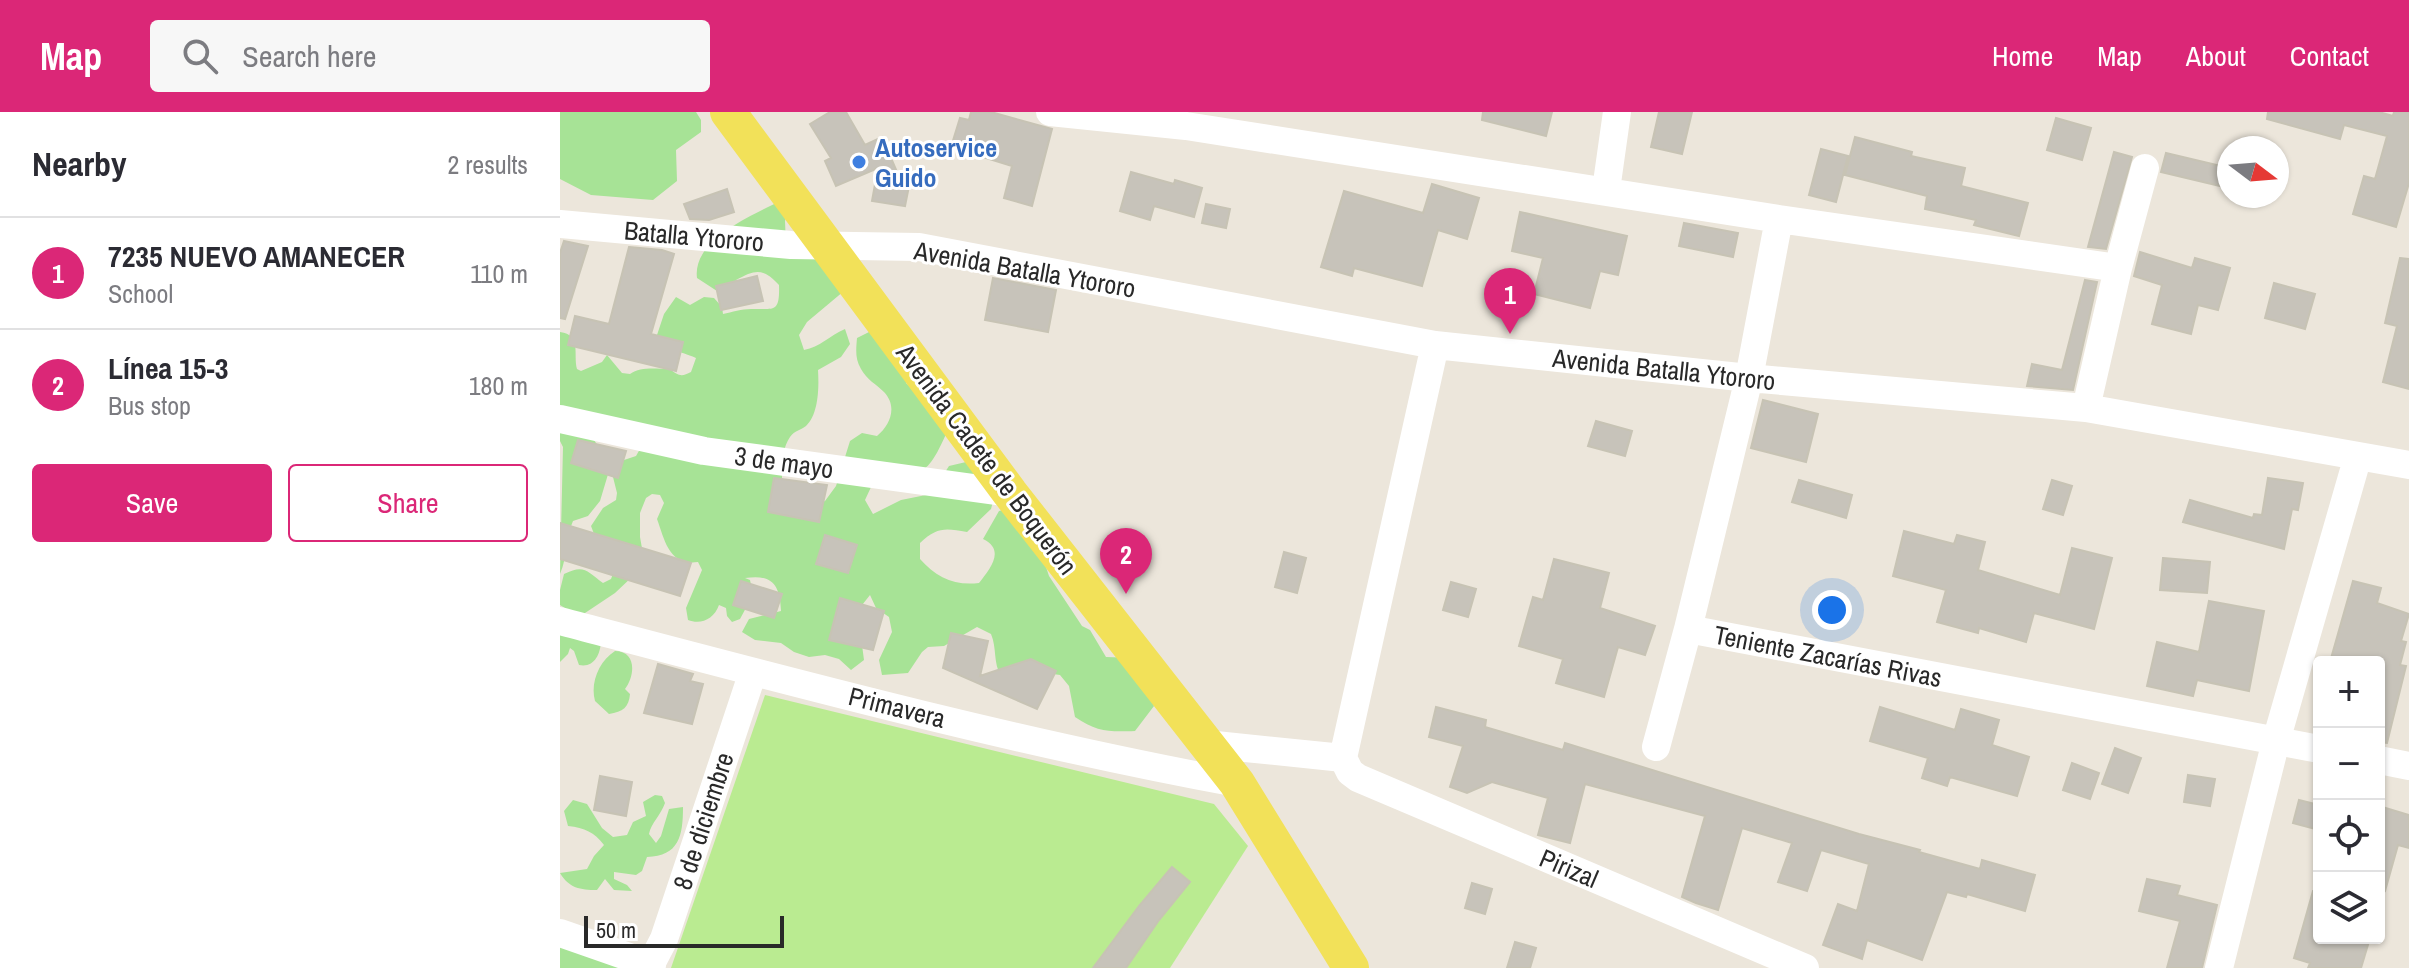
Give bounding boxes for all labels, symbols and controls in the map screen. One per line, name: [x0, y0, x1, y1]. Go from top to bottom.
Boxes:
search box: [150, 20, 710, 92]
text: Map: [40, 31, 102, 82]
icon: search: [178, 34, 222, 78]
text: Search here: [242, 36, 376, 76]
text: Home: [1992, 37, 2053, 75]
text: Map: [2097, 37, 2142, 75]
text: About: [2186, 37, 2246, 75]
text: Contact: [2290, 37, 2369, 75]
place label: Autoservice Guido: [875, 130, 997, 195]
north arrow: [2217, 136, 2289, 208]
text: Nearby: [32, 141, 127, 187]
text: 2 results: [447, 147, 528, 182]
marker: Autoservice Guido: [850, 153, 868, 171]
street label: Batalla Ytororo: [623, 212, 765, 260]
street label: Avenida Batalla Ytororo: [911, 232, 1138, 306]
text: 7235 NUEVO AMANECER: [108, 236, 405, 276]
text: 1: [52, 256, 64, 291]
text: 110 m: [470, 256, 528, 291]
pin: 1: [1484, 268, 1536, 334]
text: School: [108, 276, 173, 311]
street label: Avenida Cadete de Boquerón: [888, 336, 1085, 582]
street label: Avenida Batalla Ytororo: [1550, 340, 1777, 398]
text: Línea 15-3: [108, 348, 228, 388]
text: 2: [52, 368, 64, 403]
text: 180 m: [469, 368, 528, 403]
text: Bus stop: [108, 388, 191, 423]
street label: 3 de mayo: [732, 438, 836, 486]
button: Save: [32, 464, 272, 542]
button: Share: [288, 464, 528, 542]
pin: 2: [1100, 528, 1152, 594]
your location: [1812, 590, 1852, 630]
street label: Teniente Zacarías Rivas: [1711, 617, 1945, 695]
map controls: [2313, 656, 2385, 944]
button: +: [2313, 656, 2385, 728]
street label: Primavera: [845, 678, 949, 736]
button: −: [2313, 728, 2385, 800]
street label: 8 de diciembre: [664, 748, 742, 894]
button: locate: [2313, 800, 2385, 872]
street label: Pirizal: [1534, 840, 1604, 896]
button: layers: [2313, 872, 2385, 944]
scale bar: [584, 912, 784, 948]
text: 50 m: [596, 915, 636, 945]

